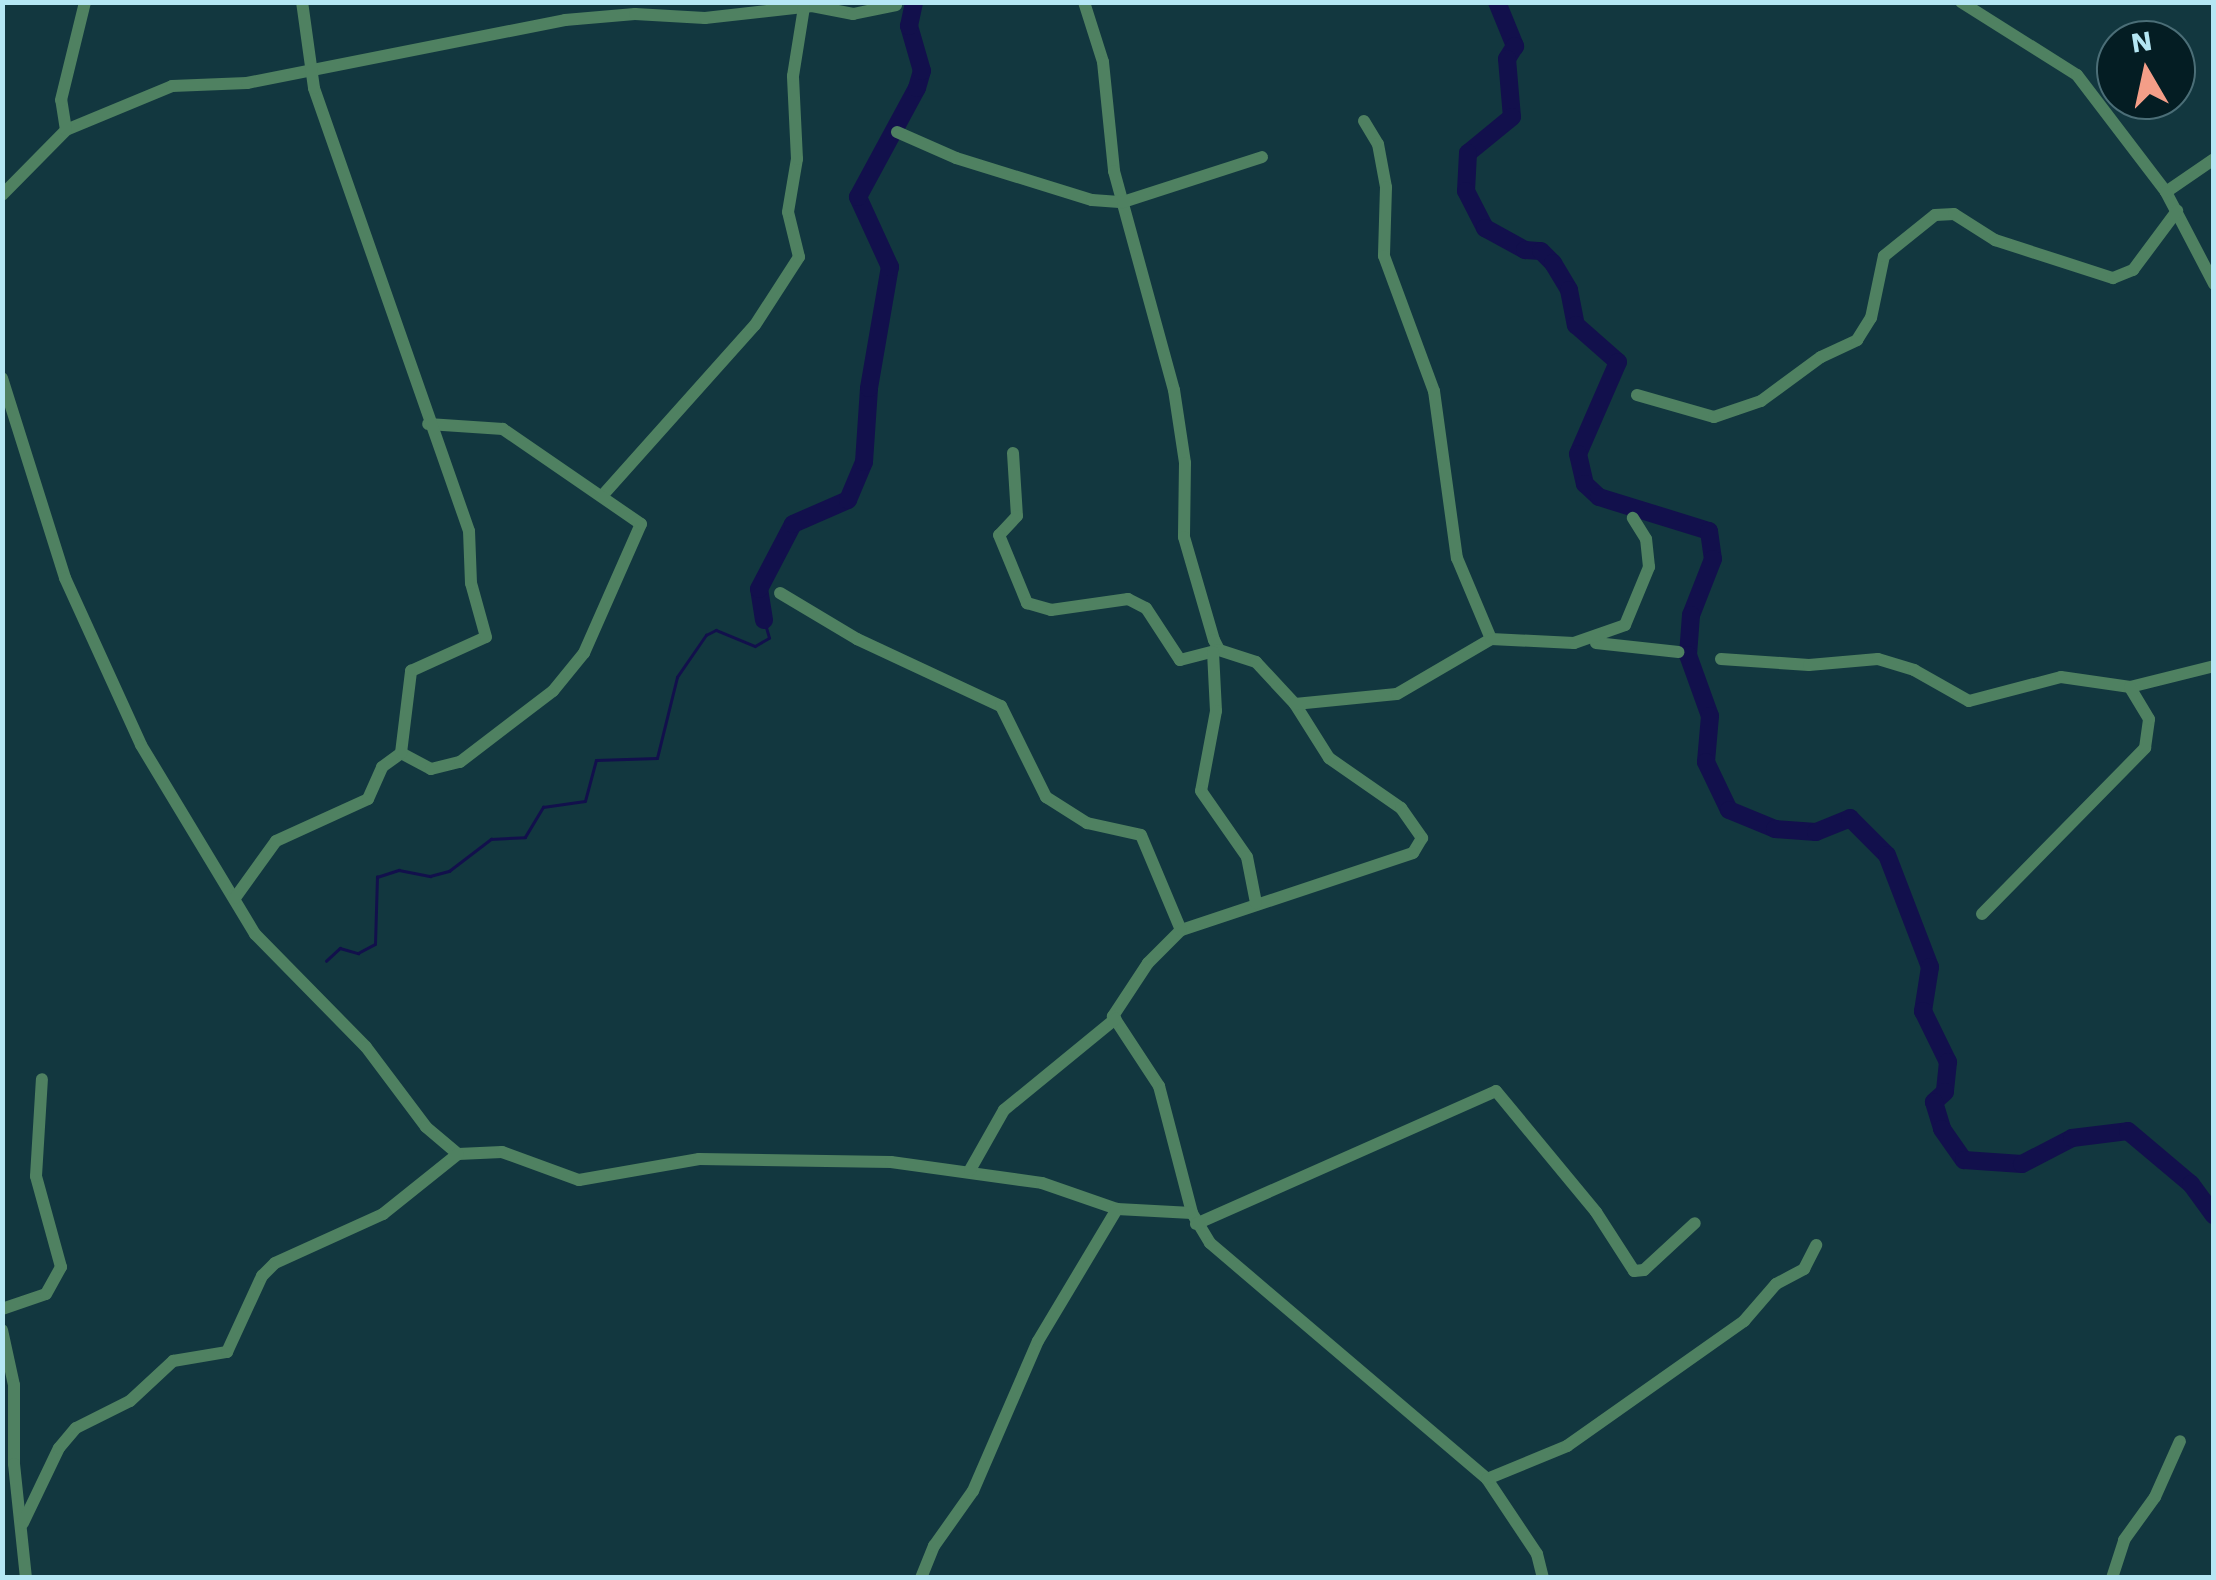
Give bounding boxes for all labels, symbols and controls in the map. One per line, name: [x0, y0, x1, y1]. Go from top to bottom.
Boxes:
north arrow: [2096, 20, 2196, 120]
text: N: [2129, 24, 2154, 60]

